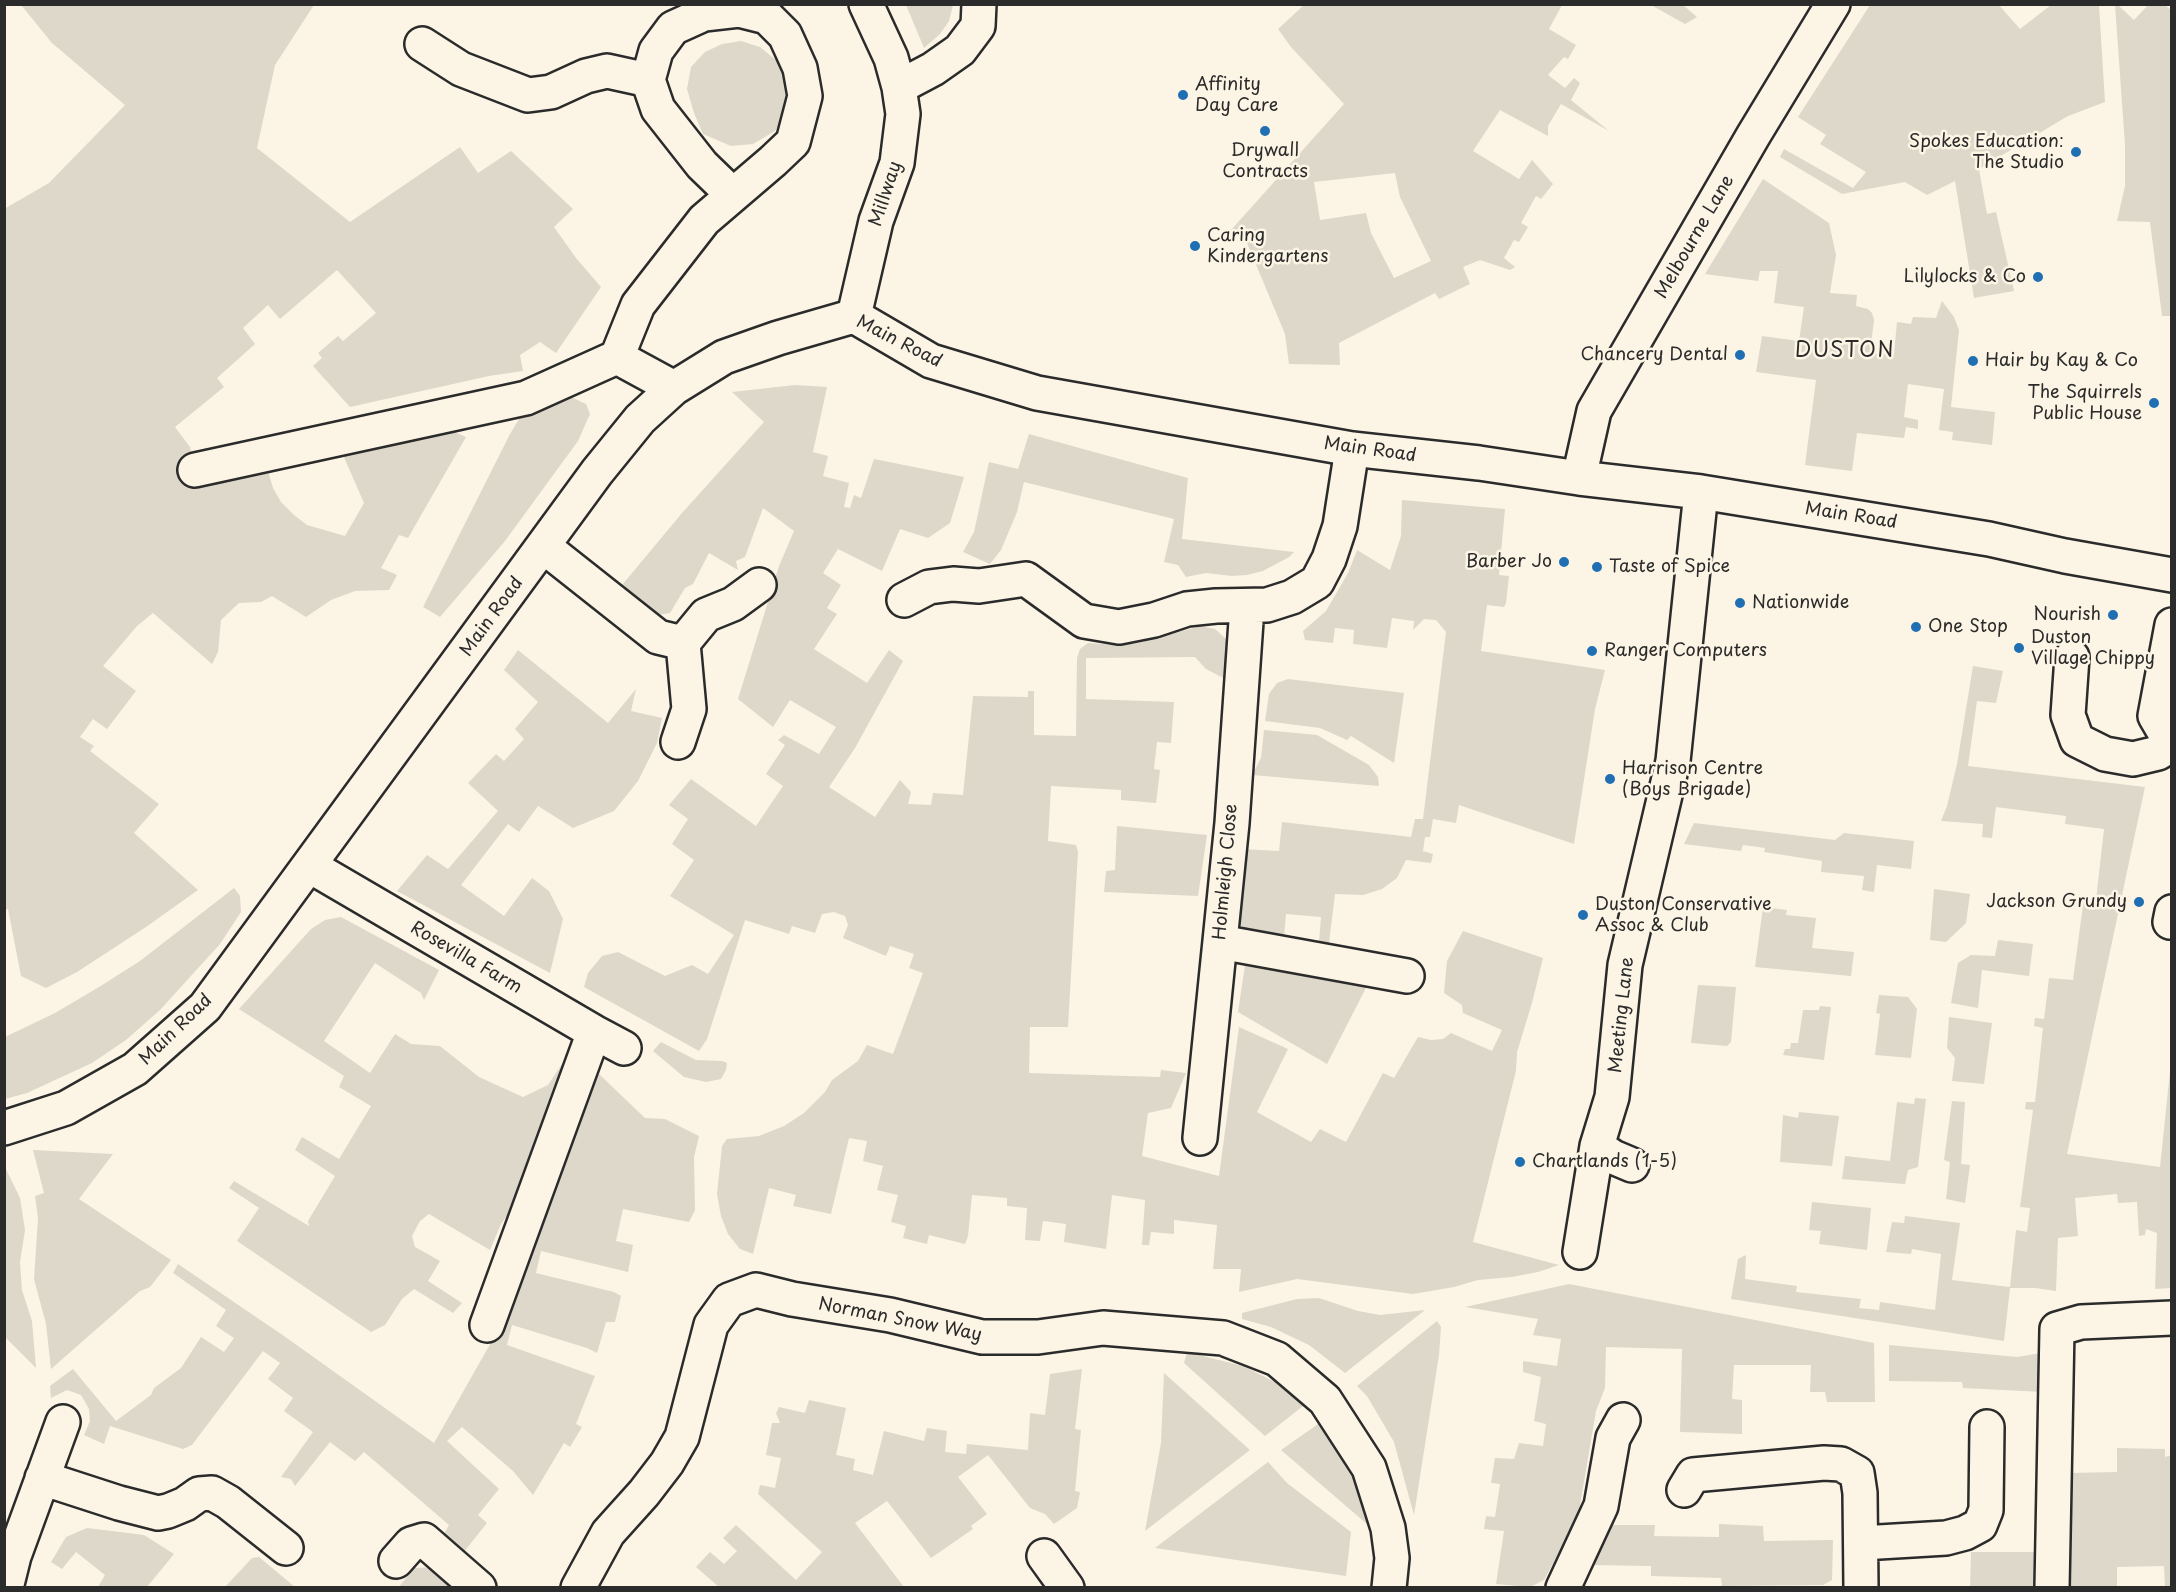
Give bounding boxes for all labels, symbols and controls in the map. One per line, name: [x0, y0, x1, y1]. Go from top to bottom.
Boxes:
place label: Affinity Day Care: [1195, 74, 1278, 116]
marker: Affinity Day Care: [1176, 88, 1190, 102]
marker: Drywall Contracts: [1258, 124, 1272, 138]
place label: Spokes Education: The Studio: [1909, 131, 2064, 174]
place label: Drywall Contracts: [1222, 140, 1308, 182]
marker: Spokes Education: The Studio: [2069, 145, 2083, 159]
street label: Millway: [865, 159, 907, 229]
street label: Melbourne Lane: [1651, 171, 1739, 303]
place label: Caring Kindergartens: [1207, 225, 1329, 268]
marker: Caring Kindergartens: [1188, 239, 1202, 253]
place label: Lilylocks & Co: [1903, 266, 2026, 288]
marker: Lilylocks & Co: [2031, 270, 2045, 284]
street label: Main Road: [853, 311, 945, 373]
district label: DUSTON: [1794, 338, 1896, 364]
place label: Chancery Dental: [1580, 344, 1728, 366]
marker: Chancery Dental: [1733, 348, 1747, 362]
place label: Hair by Kay & Co: [1985, 350, 2138, 372]
marker: Hair by Kay & Co: [1966, 354, 1980, 368]
place label: The Squirrels Public House: [2028, 382, 2142, 424]
marker: The Squirrels Public House: [2147, 396, 2161, 410]
street label: Main Road: [1323, 433, 1417, 467]
street label: Main Road: [1803, 498, 1899, 534]
place label: Barber Jo: [1466, 551, 1552, 573]
marker: Barber Jo: [1557, 555, 1571, 569]
place label: Taste of Spice: [1609, 556, 1730, 578]
marker: Taste of Spice: [1590, 560, 1604, 574]
street label: Main Road: [456, 573, 528, 661]
place label: Nationwide: [1752, 592, 1849, 614]
marker: Nationwide: [1733, 596, 1747, 610]
place label: Nourish: [2033, 604, 2101, 626]
marker: Nourish: [2106, 608, 2120, 622]
place label: One Stop: [1928, 616, 2008, 638]
marker: One Stop: [1909, 620, 1923, 634]
place label: Duston Village Chippy: [2031, 627, 2155, 670]
place label: Ranger Computers: [1604, 640, 1767, 662]
marker: Duston Village Chippy: [2012, 641, 2026, 655]
marker: Ranger Computers: [1585, 644, 1599, 658]
place label: Harrison Centre (Boys Brigade): [1622, 758, 1763, 800]
marker: Harrison Centre (Boys Brigade): [1603, 772, 1617, 786]
street label: Holmleigh Close: [1209, 803, 1243, 941]
place label: Jackson Grundy: [1986, 891, 2127, 913]
place label: Duston Conservative Assoc & Club: [1595, 894, 1771, 936]
marker: Jackson Grundy: [2132, 895, 2146, 909]
marker: Duston Conservative Assoc & Club: [1576, 908, 1590, 922]
street label: Rosevilla Farm: [406, 917, 526, 999]
street label: Meeting Lane: [1605, 956, 1639, 1074]
street label: Main Road: [135, 990, 217, 1070]
place label: Chartlands (1-5): [1532, 1151, 1677, 1173]
marker: Chartlands (1-5): [1513, 1155, 1527, 1169]
street label: Norman Snow Way: [816, 1294, 984, 1346]

